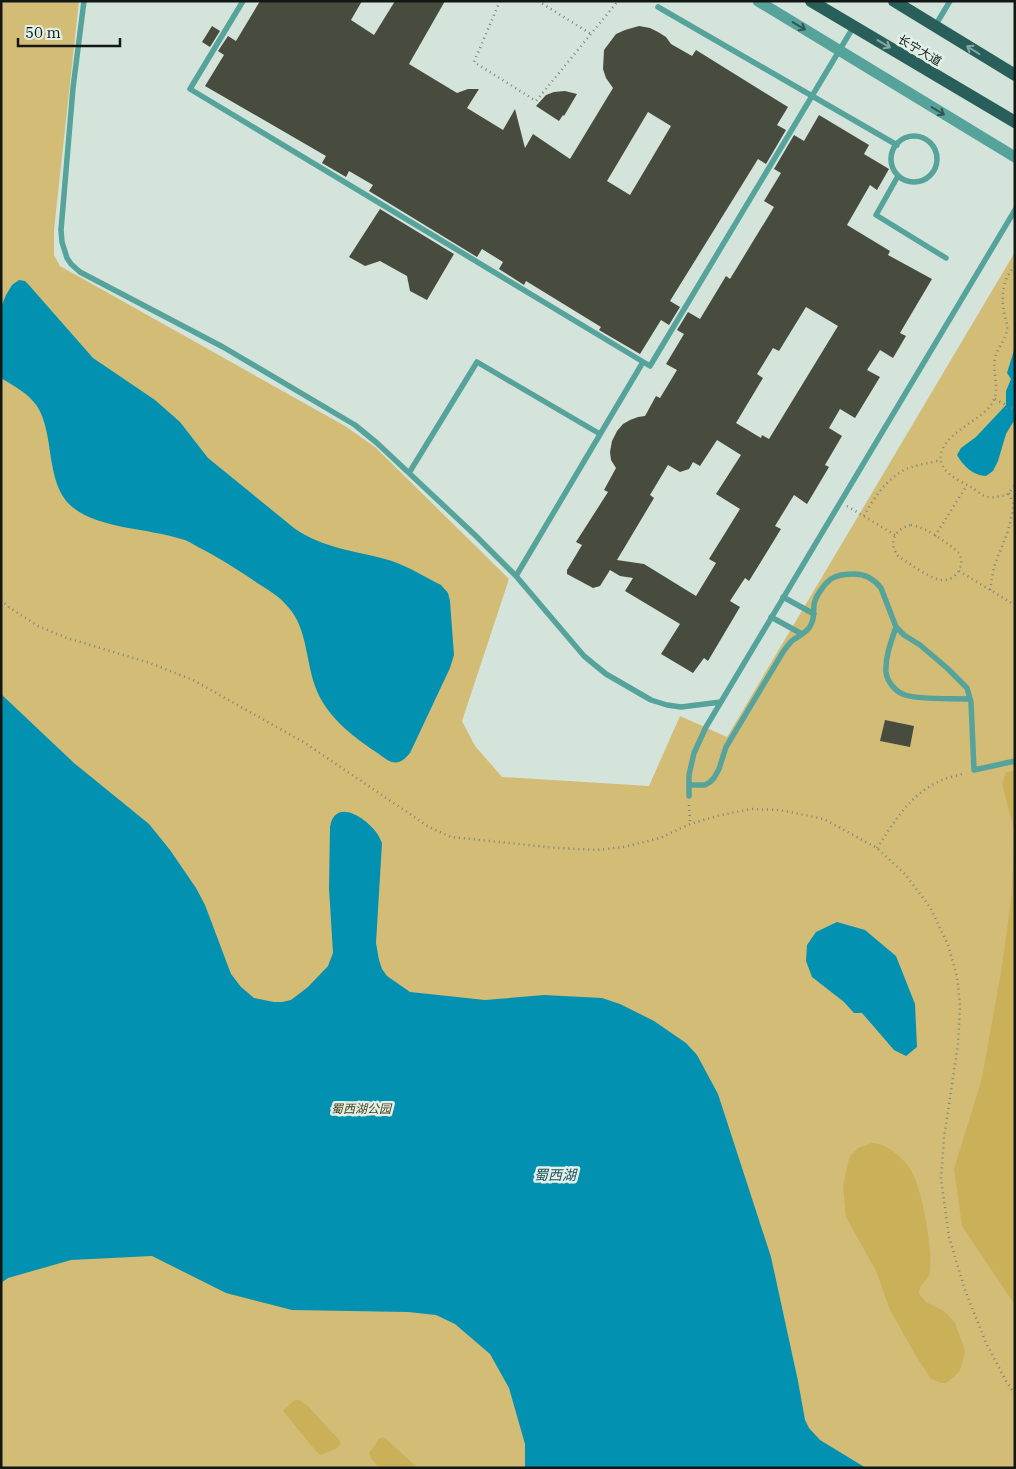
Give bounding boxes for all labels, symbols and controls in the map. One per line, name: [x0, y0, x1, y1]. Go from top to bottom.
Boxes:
scale bar: [18, 15, 120, 47]
one-way arrow: [792, 22, 806, 32]
text: 50 m: [25, 23, 61, 42]
street label: 长宁大道: [896, 31, 944, 69]
one-way arrow: [876, 39, 890, 49]
one-way arrow: [967, 45, 981, 55]
one-way arrow: [931, 106, 945, 116]
park label: 蜀西湖公园: [331, 1101, 393, 1116]
water label: 蜀西湖: [534, 1166, 578, 1184]

